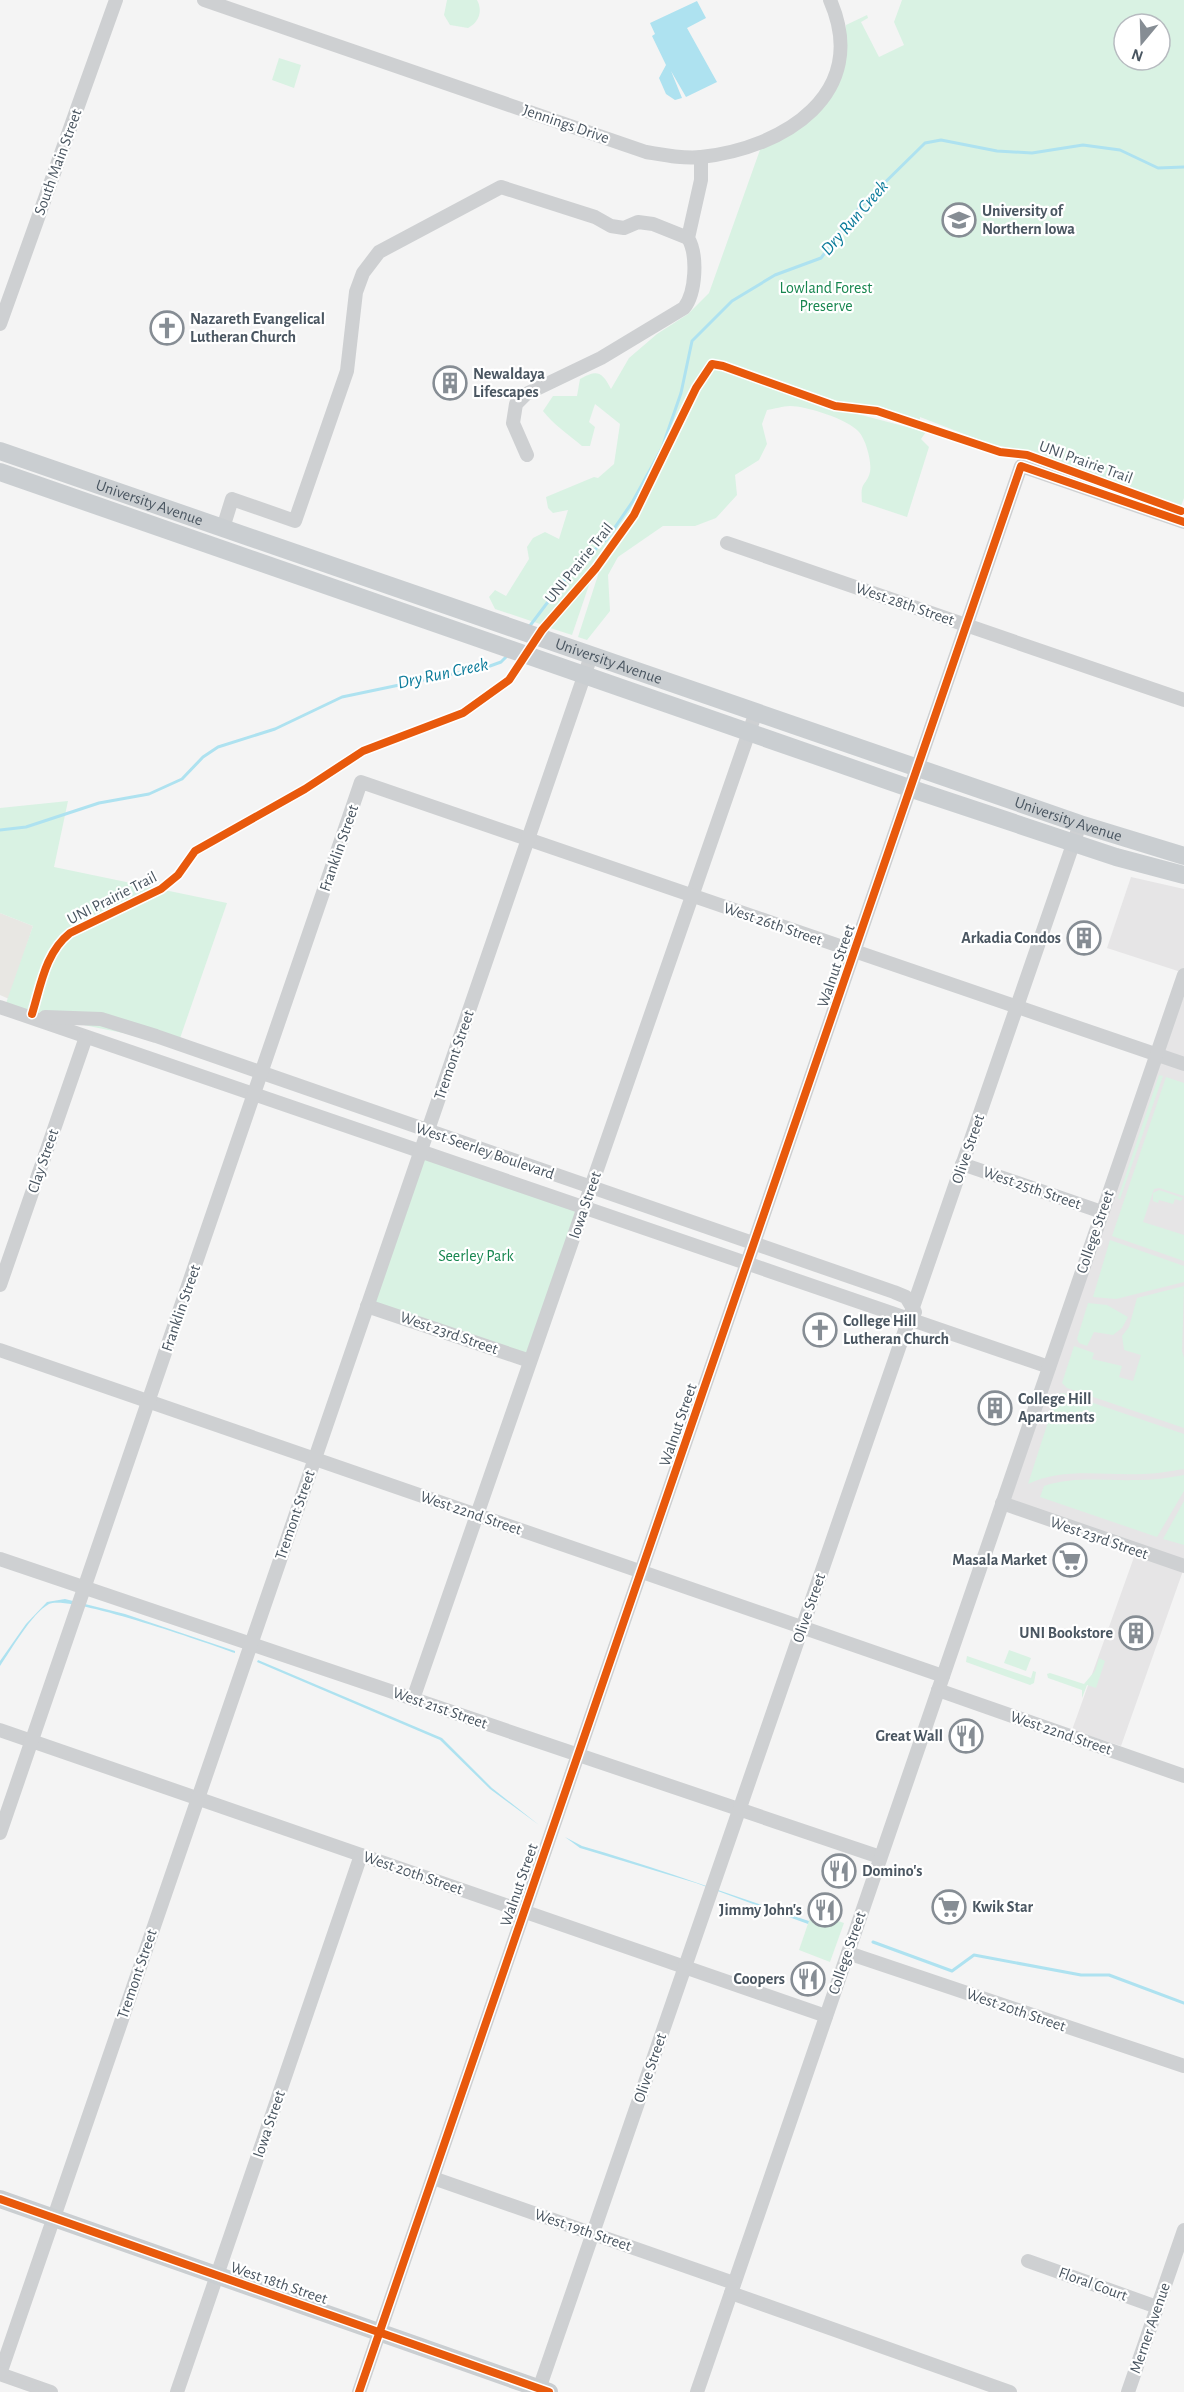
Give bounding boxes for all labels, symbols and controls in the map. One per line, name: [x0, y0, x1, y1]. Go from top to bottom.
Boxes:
north arrow: [1112, 12, 1172, 72]
text: N: [1130, 46, 1145, 65]
street label: Jennings Drive: [521, 102, 611, 146]
street label: South Main Street: [31, 107, 85, 217]
water label: Dry Run Creek: [818, 177, 892, 259]
school or university icon: University of Northern Iowa: [941, 202, 977, 238]
place label: University of Northern Iowa: [982, 203, 1075, 237]
park label: Lowland Forest Preserve: [780, 280, 872, 314]
church icon: Nazareth Evangelical Lutheran Church: [149, 310, 185, 346]
place label: Nazareth Evangelical Lutheran Church: [190, 311, 325, 345]
building icon: Newaldaya Lifescapes: [432, 365, 468, 401]
place label: Newaldaya Lifescapes: [473, 366, 545, 400]
street label: UNI Prairie Trail: [1037, 438, 1135, 486]
street label: University Avenue: [94, 477, 205, 528]
street label: UNI Prairie Trail: [542, 520, 616, 606]
street label: West 28th Street: [854, 580, 956, 628]
street label: University Avenue: [553, 635, 664, 687]
water label: Dry Run Creek: [396, 656, 490, 692]
street label: University Avenue: [1013, 794, 1124, 844]
street label: Franklin Street: [317, 803, 361, 893]
street label: UNI Prairie Trail: [65, 869, 159, 927]
street label: West 26th Street: [722, 900, 824, 948]
building icon: Arkadia Condos: [1066, 920, 1102, 956]
street label: Walnut Street: [814, 922, 858, 1010]
place label: Arkadia Condos: [961, 930, 1061, 946]
street label: Tremont Street: [431, 1008, 477, 1102]
street label: Olive Street: [949, 1112, 987, 1186]
street label: West Seerley Boulevard: [413, 1120, 556, 1183]
street label: Clay Street: [25, 1127, 62, 1195]
street label: West 25th Street: [981, 1164, 1083, 1212]
street label: Iowa Street: [566, 1169, 604, 1241]
street label: College Street: [1073, 1189, 1117, 1275]
park label: Seerley Park: [438, 1248, 514, 1265]
street label: Franklin Street: [159, 1263, 203, 1353]
street label: West 23rd Street: [398, 1309, 500, 1357]
church icon: College Hill Lutheran Church: [802, 1312, 838, 1348]
place label: College Hill Lutheran Church: [843, 1313, 949, 1347]
street label: Walnut Street: [656, 1381, 700, 1469]
building icon: College Hill Apartments: [977, 1390, 1013, 1426]
place label: College Hill Apartments: [1018, 1391, 1095, 1425]
street label: Tremont Street: [272, 1468, 318, 1562]
street label: West 22nd Street: [418, 1488, 524, 1538]
street label: West 23rd Street: [1048, 1514, 1150, 1562]
supermarket icon: Masala Market: [1052, 1542, 1088, 1578]
place label: Masala Market: [952, 1552, 1048, 1568]
street label: Olive Street: [790, 1571, 828, 1645]
building icon: UNI Bookstore: [1118, 1615, 1154, 1651]
place label: UNI Bookstore: [1019, 1625, 1113, 1641]
street label: West 21st Street: [391, 1684, 489, 1732]
street label: West 22nd Street: [1008, 1708, 1114, 1758]
restaurant icon: Great Wall: [948, 1718, 984, 1754]
place label: Great Wall: [875, 1728, 943, 1744]
street label: Walnut Street: [497, 1841, 541, 1929]
street label: West 20th Street: [361, 1848, 465, 1898]
restaurant icon: Domino's: [821, 1853, 857, 1889]
place label: Domino's: [862, 1863, 922, 1879]
supermarket icon: Kwik Star: [931, 1889, 967, 1925]
restaurant icon: Jimmy John's: [807, 1892, 843, 1928]
place label: Kwik Star: [972, 1899, 1034, 1915]
place label: Jimmy John's: [719, 1902, 802, 1919]
street label: College Street: [825, 1910, 869, 1996]
street label: Tremont Street: [114, 1927, 160, 2021]
restaurant icon: Coopers: [790, 1961, 826, 1997]
place label: Coopers: [734, 1971, 785, 1987]
street label: West 20th Street: [964, 1985, 1068, 2035]
street label: Olive Street: [631, 2031, 669, 2105]
street label: Iowa Street: [250, 2088, 288, 2160]
street label: West 19th Street: [532, 2206, 634, 2254]
street label: West 18th Street: [228, 2259, 330, 2307]
street label: Floral Court: [1057, 2264, 1129, 2304]
street label: Merner Avenue: [1127, 2281, 1173, 2375]

